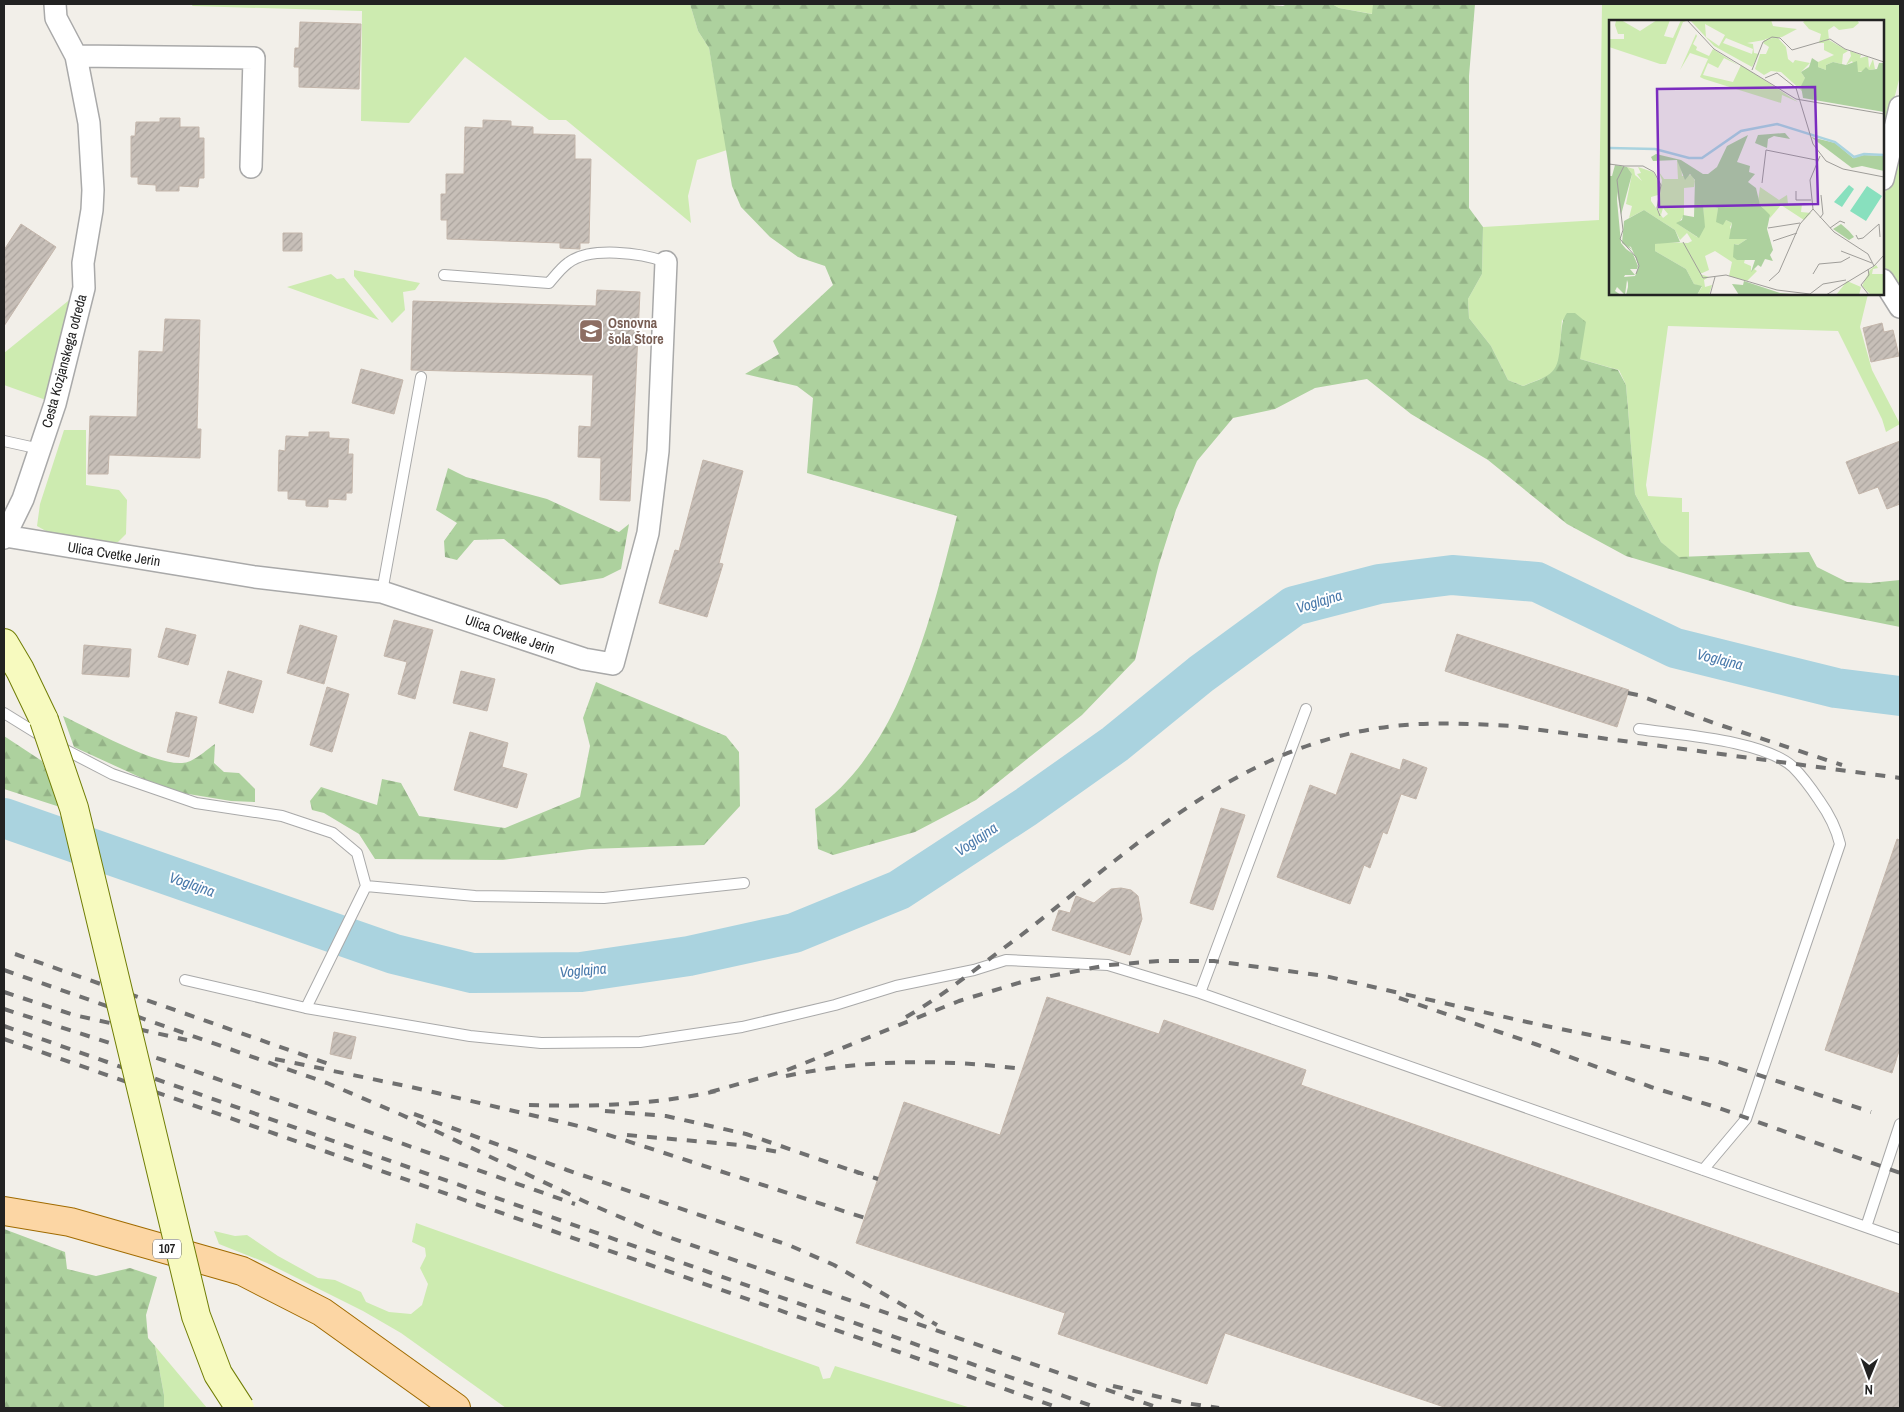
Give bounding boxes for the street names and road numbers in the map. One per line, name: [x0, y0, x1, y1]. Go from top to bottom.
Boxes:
street label: Cesta Kozjanskega odreda: [37, 292, 91, 430]
street label: Ulica Cvetke Jerin: [66, 538, 162, 570]
street label: Ulica Cvetke Jerin: [463, 610, 557, 658]
road number: 107: [153, 1240, 181, 1258]

